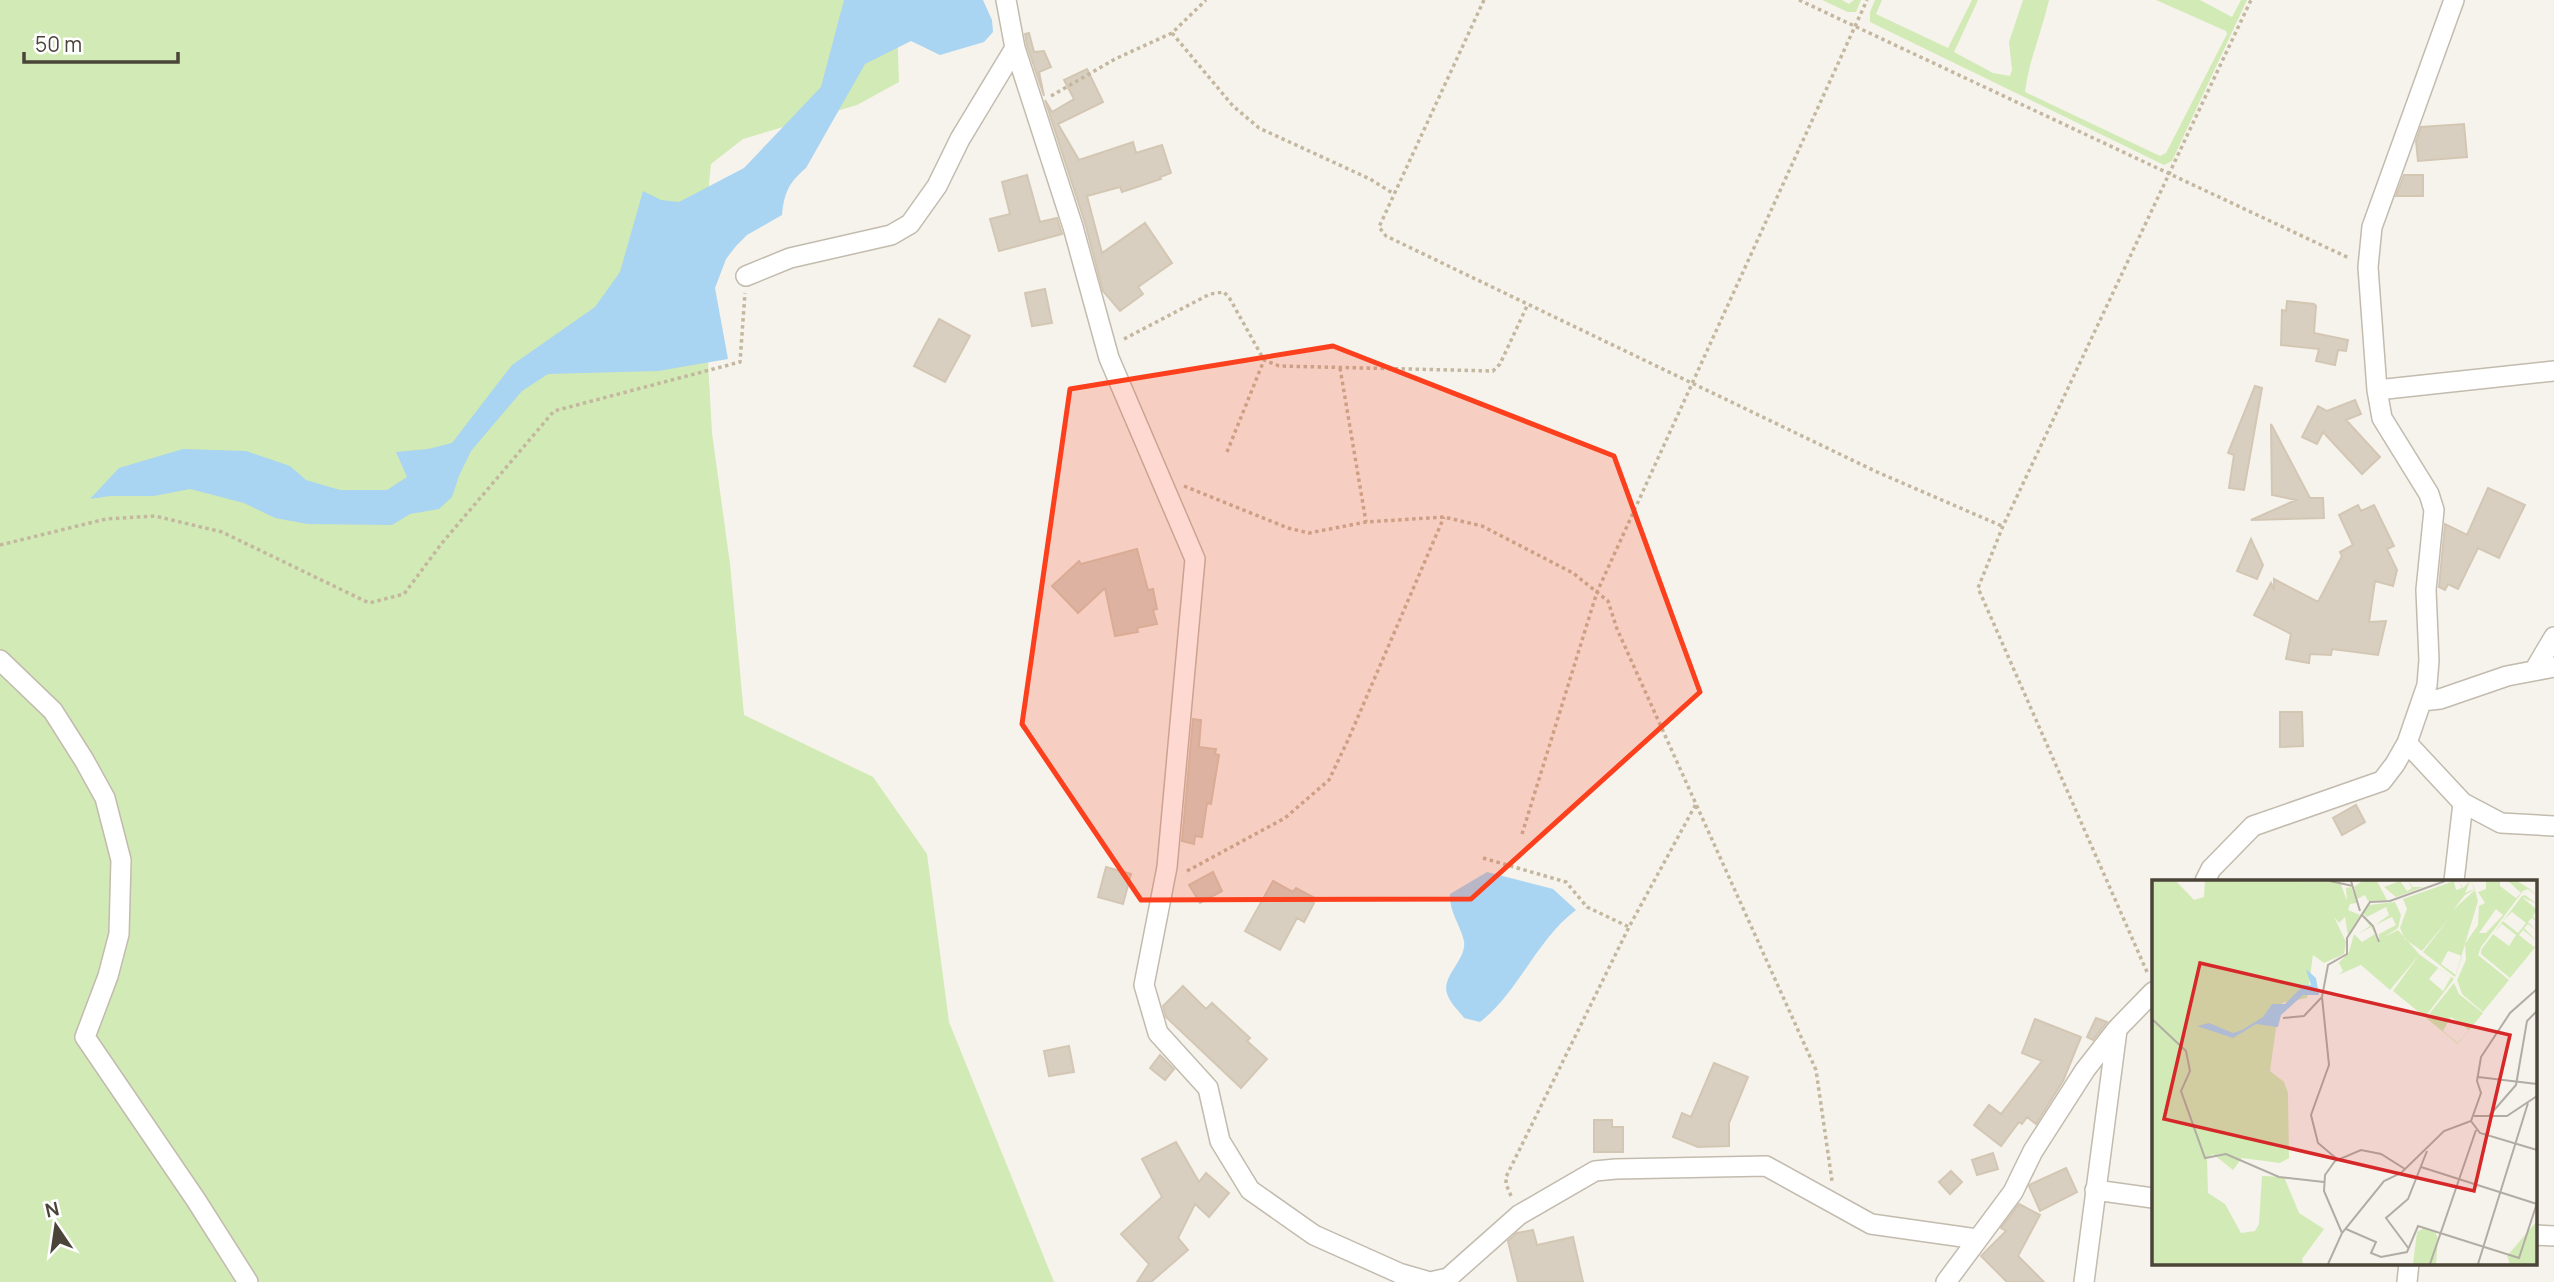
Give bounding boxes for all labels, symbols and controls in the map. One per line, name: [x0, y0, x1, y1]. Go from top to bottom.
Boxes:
scale bar: [24, 21, 178, 65]
text: 50 m: [35, 30, 82, 58]
inset map: [2152, 880, 2536, 1264]
north arrow: [21, 1191, 91, 1261]
text: N: [43, 1195, 62, 1224]

